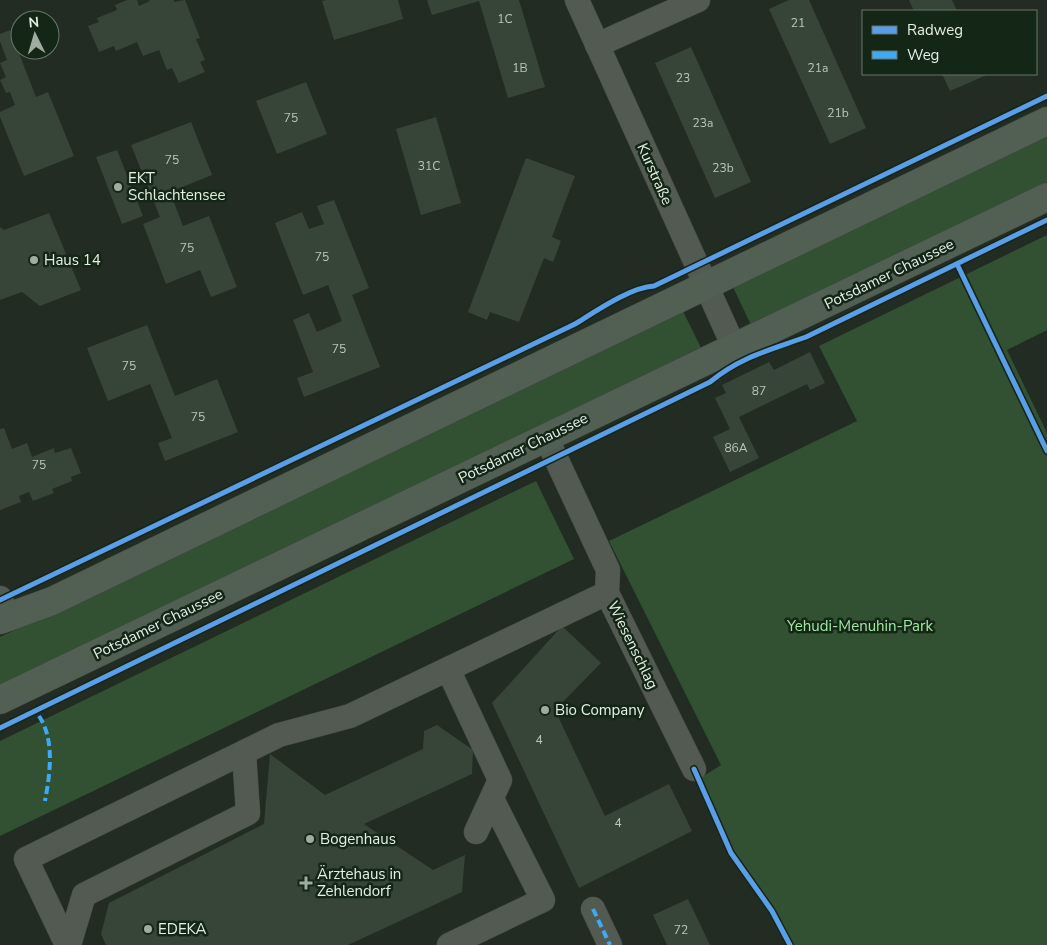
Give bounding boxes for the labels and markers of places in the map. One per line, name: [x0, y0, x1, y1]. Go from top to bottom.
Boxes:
place label: EKT Schlachtensee: [128, 168, 225, 205]
marker: EKT Schlachtensee: [112, 181, 124, 193]
place label: Haus 14: [44, 250, 101, 270]
marker: Haus 14: [28, 254, 40, 266]
place label: Bio Company: [555, 700, 645, 720]
marker: Bio Company: [539, 704, 551, 716]
place label: Bogenhaus: [320, 829, 396, 849]
marker: Bogenhaus: [304, 833, 316, 845]
place label: Ärztehaus in Zehlendorf: [317, 864, 401, 901]
marker: Ärztehaus in Zehlendorf: [299, 876, 313, 890]
place label: EDEKA: [158, 919, 207, 939]
marker: EDEKA: [142, 923, 154, 935]

